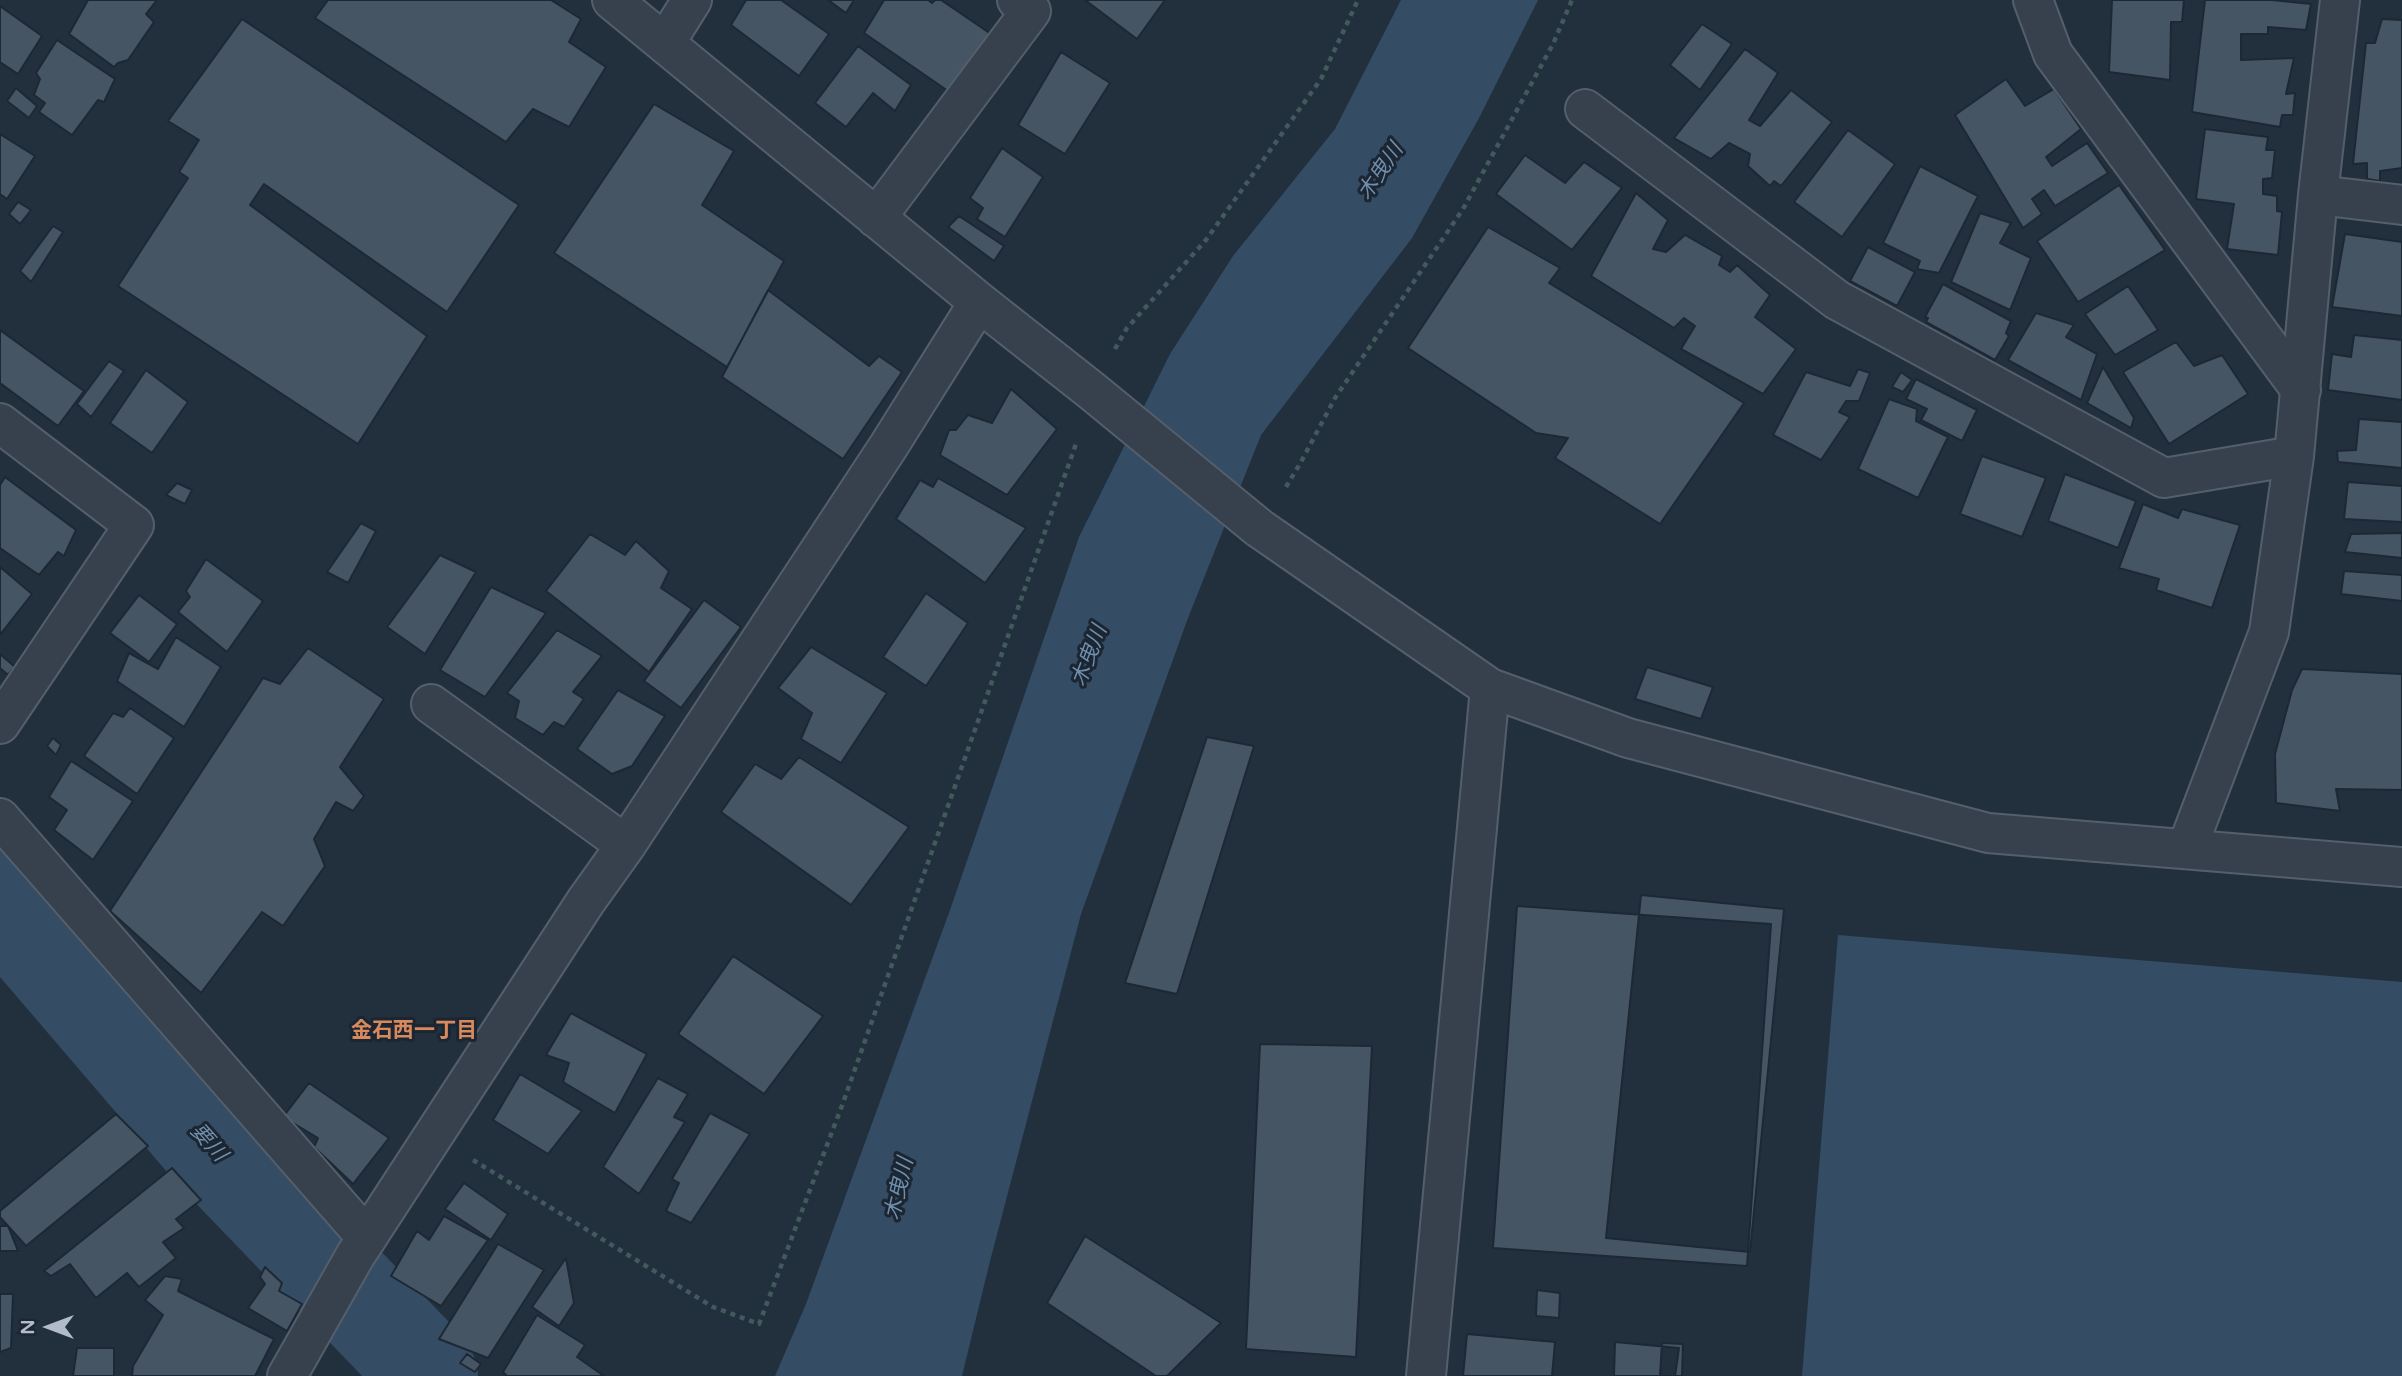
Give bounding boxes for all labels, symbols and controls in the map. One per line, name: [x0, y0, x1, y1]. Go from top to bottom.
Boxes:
water label: 木曳川: [1353, 139, 1409, 205]
water label: 木曳川: [1067, 622, 1113, 690]
district label: 金石西一丁目: [351, 1018, 477, 1044]
water label: 要川: [185, 1119, 231, 1167]
water label: 木曳川: [881, 1155, 919, 1223]
north arrow: [14, 1292, 84, 1362]
text: N: [17, 1319, 39, 1335]

